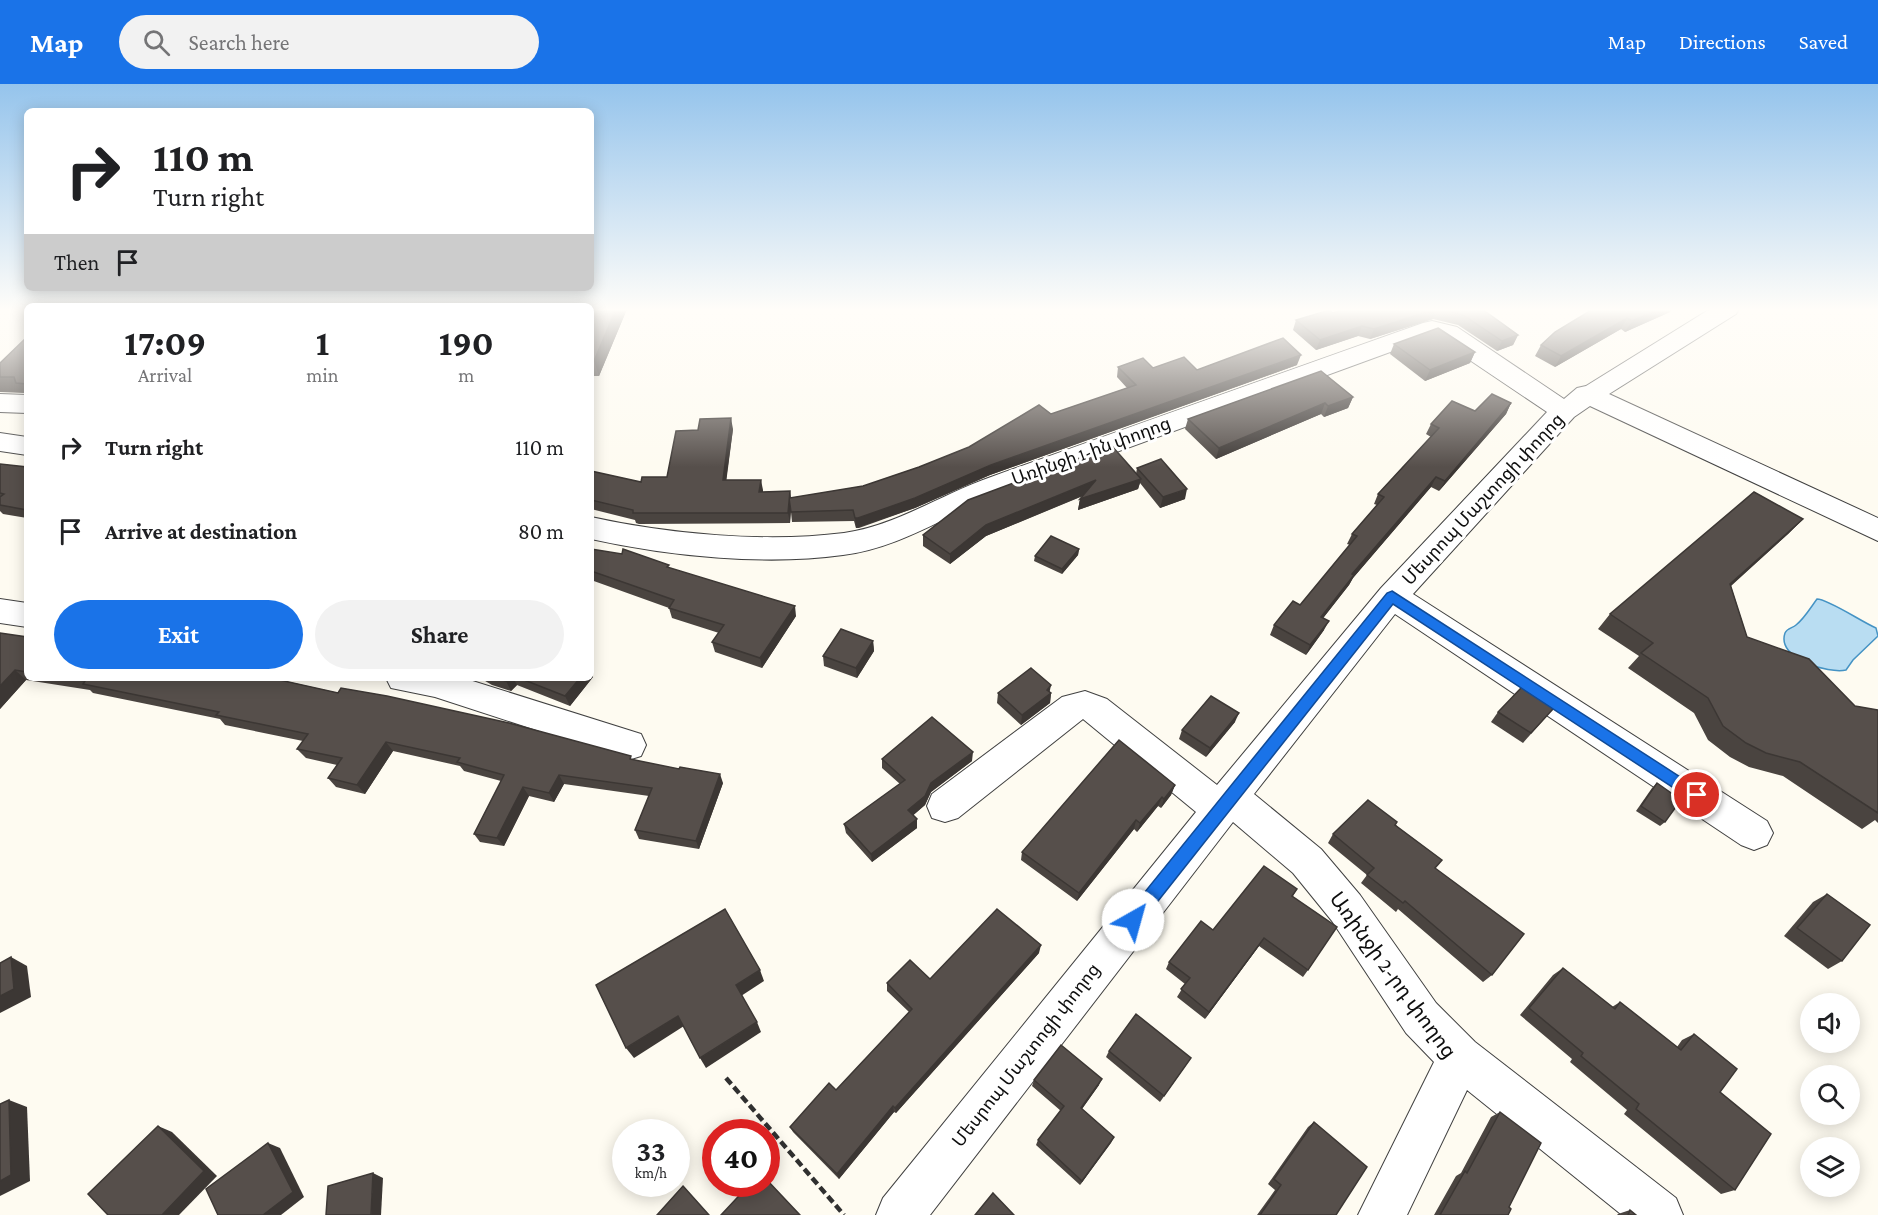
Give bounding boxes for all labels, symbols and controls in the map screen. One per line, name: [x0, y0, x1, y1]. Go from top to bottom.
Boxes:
search box: [119, 15, 539, 69]
icon: search: [140, 26, 173, 59]
text: Map: [30, 27, 83, 58]
text: Search here: [188, 30, 289, 55]
text: Map: [1608, 30, 1646, 54]
text: Directions: [1679, 30, 1766, 54]
text: Saved: [1799, 30, 1848, 54]
icon: right: [54, 132, 132, 210]
text: 110 m: [153, 133, 254, 180]
text: Turn right: [153, 182, 264, 212]
icon: arrive: [111, 246, 144, 279]
text: Then: [54, 250, 99, 275]
text: 17:09: [124, 323, 206, 363]
text: 1: [316, 323, 329, 363]
text: 190: [439, 323, 494, 363]
text: Arrival: [138, 364, 192, 386]
text: min: [306, 364, 338, 386]
text: m: [458, 364, 474, 386]
street label: Մեսրոպ Մաշտոցի փողոց: [1398, 409, 1568, 589]
street label: Առինջի 1-ին փողոց: [1009, 413, 1173, 489]
icon: right: [54, 431, 87, 464]
text: Turn right: [105, 435, 203, 460]
text: 110 m: [515, 435, 564, 460]
icon: arrive: [54, 515, 87, 548]
text: Arrive at destination: [105, 519, 297, 544]
text: 80 m: [518, 519, 564, 544]
button: Exit: [54, 600, 303, 669]
button: Share: [315, 600, 564, 669]
pin: [1671, 769, 1722, 820]
icon: arrive: [1680, 778, 1713, 811]
street label: Առինջի 2-րդ փողոց: [1325, 887, 1461, 1063]
position arrow: [1101, 888, 1165, 952]
street label: Մեսրոպ Մաշտոցի փողոց: [948, 959, 1104, 1151]
map controls: [1800, 993, 1860, 1197]
button: sound: [1800, 993, 1860, 1053]
button: search: [1800, 1065, 1860, 1125]
speed limit sign: 40: [702, 1119, 780, 1197]
text: 33: [636, 1134, 666, 1167]
button: layers: [1800, 1137, 1860, 1197]
text: km/h: [635, 1165, 667, 1181]

